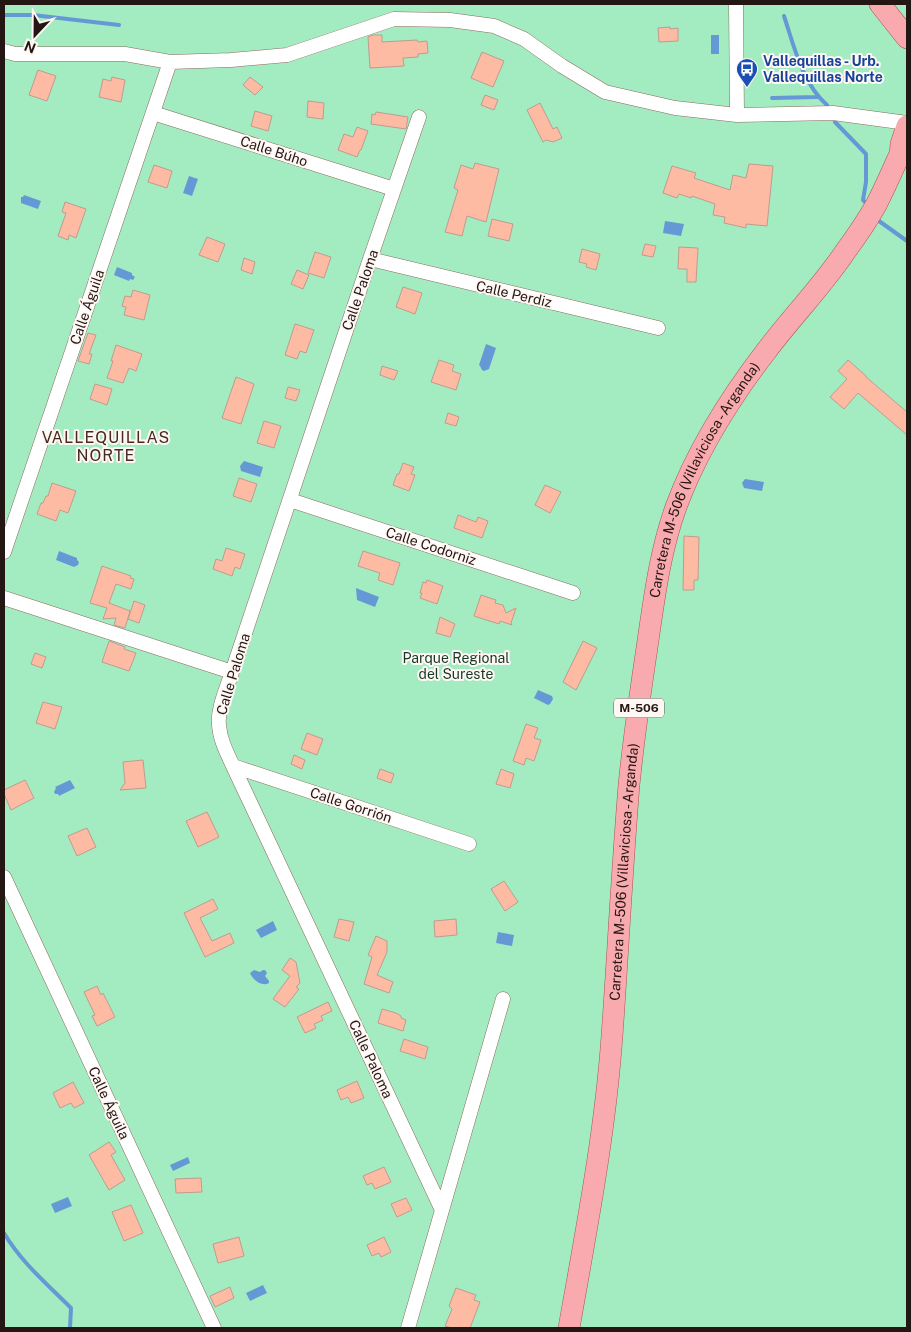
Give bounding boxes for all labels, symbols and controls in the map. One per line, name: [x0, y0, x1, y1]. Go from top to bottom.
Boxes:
north arrow: [10, 10, 60, 60]
text: N: [22, 38, 38, 57]
place label: Vallequillas - Urb. Vallequillas Norte: [763, 53, 883, 85]
bus stop icon: Vallequillas - Urb. Vallequillas Norte: [735, 57, 759, 88]
street label: Calle Búho: [238, 133, 310, 169]
street label: Calle Paloma: [339, 247, 381, 333]
street label: Calle Águila: [66, 267, 107, 347]
street label: Calle Perdiz: [475, 278, 554, 311]
street label: Carretera M-506 (Villaviciosa - Arganda): [646, 359, 763, 599]
district label: VALLEQUILLAS NORTE: [42, 428, 170, 465]
street label: Calle Codorniz: [384, 524, 478, 568]
street label: Calle Paloma: [213, 631, 253, 717]
park label: Parque Regional del Sureste: [403, 650, 509, 682]
road number: M-506: [614, 698, 664, 718]
street label: Carretera M-506 (Villaviciosa - Arganda): [606, 742, 642, 1001]
street label: Calle Gorrión: [308, 784, 394, 826]
street label: Calle Paloma: [346, 1017, 396, 1101]
street label: Calle Águila: [85, 1064, 134, 1142]

